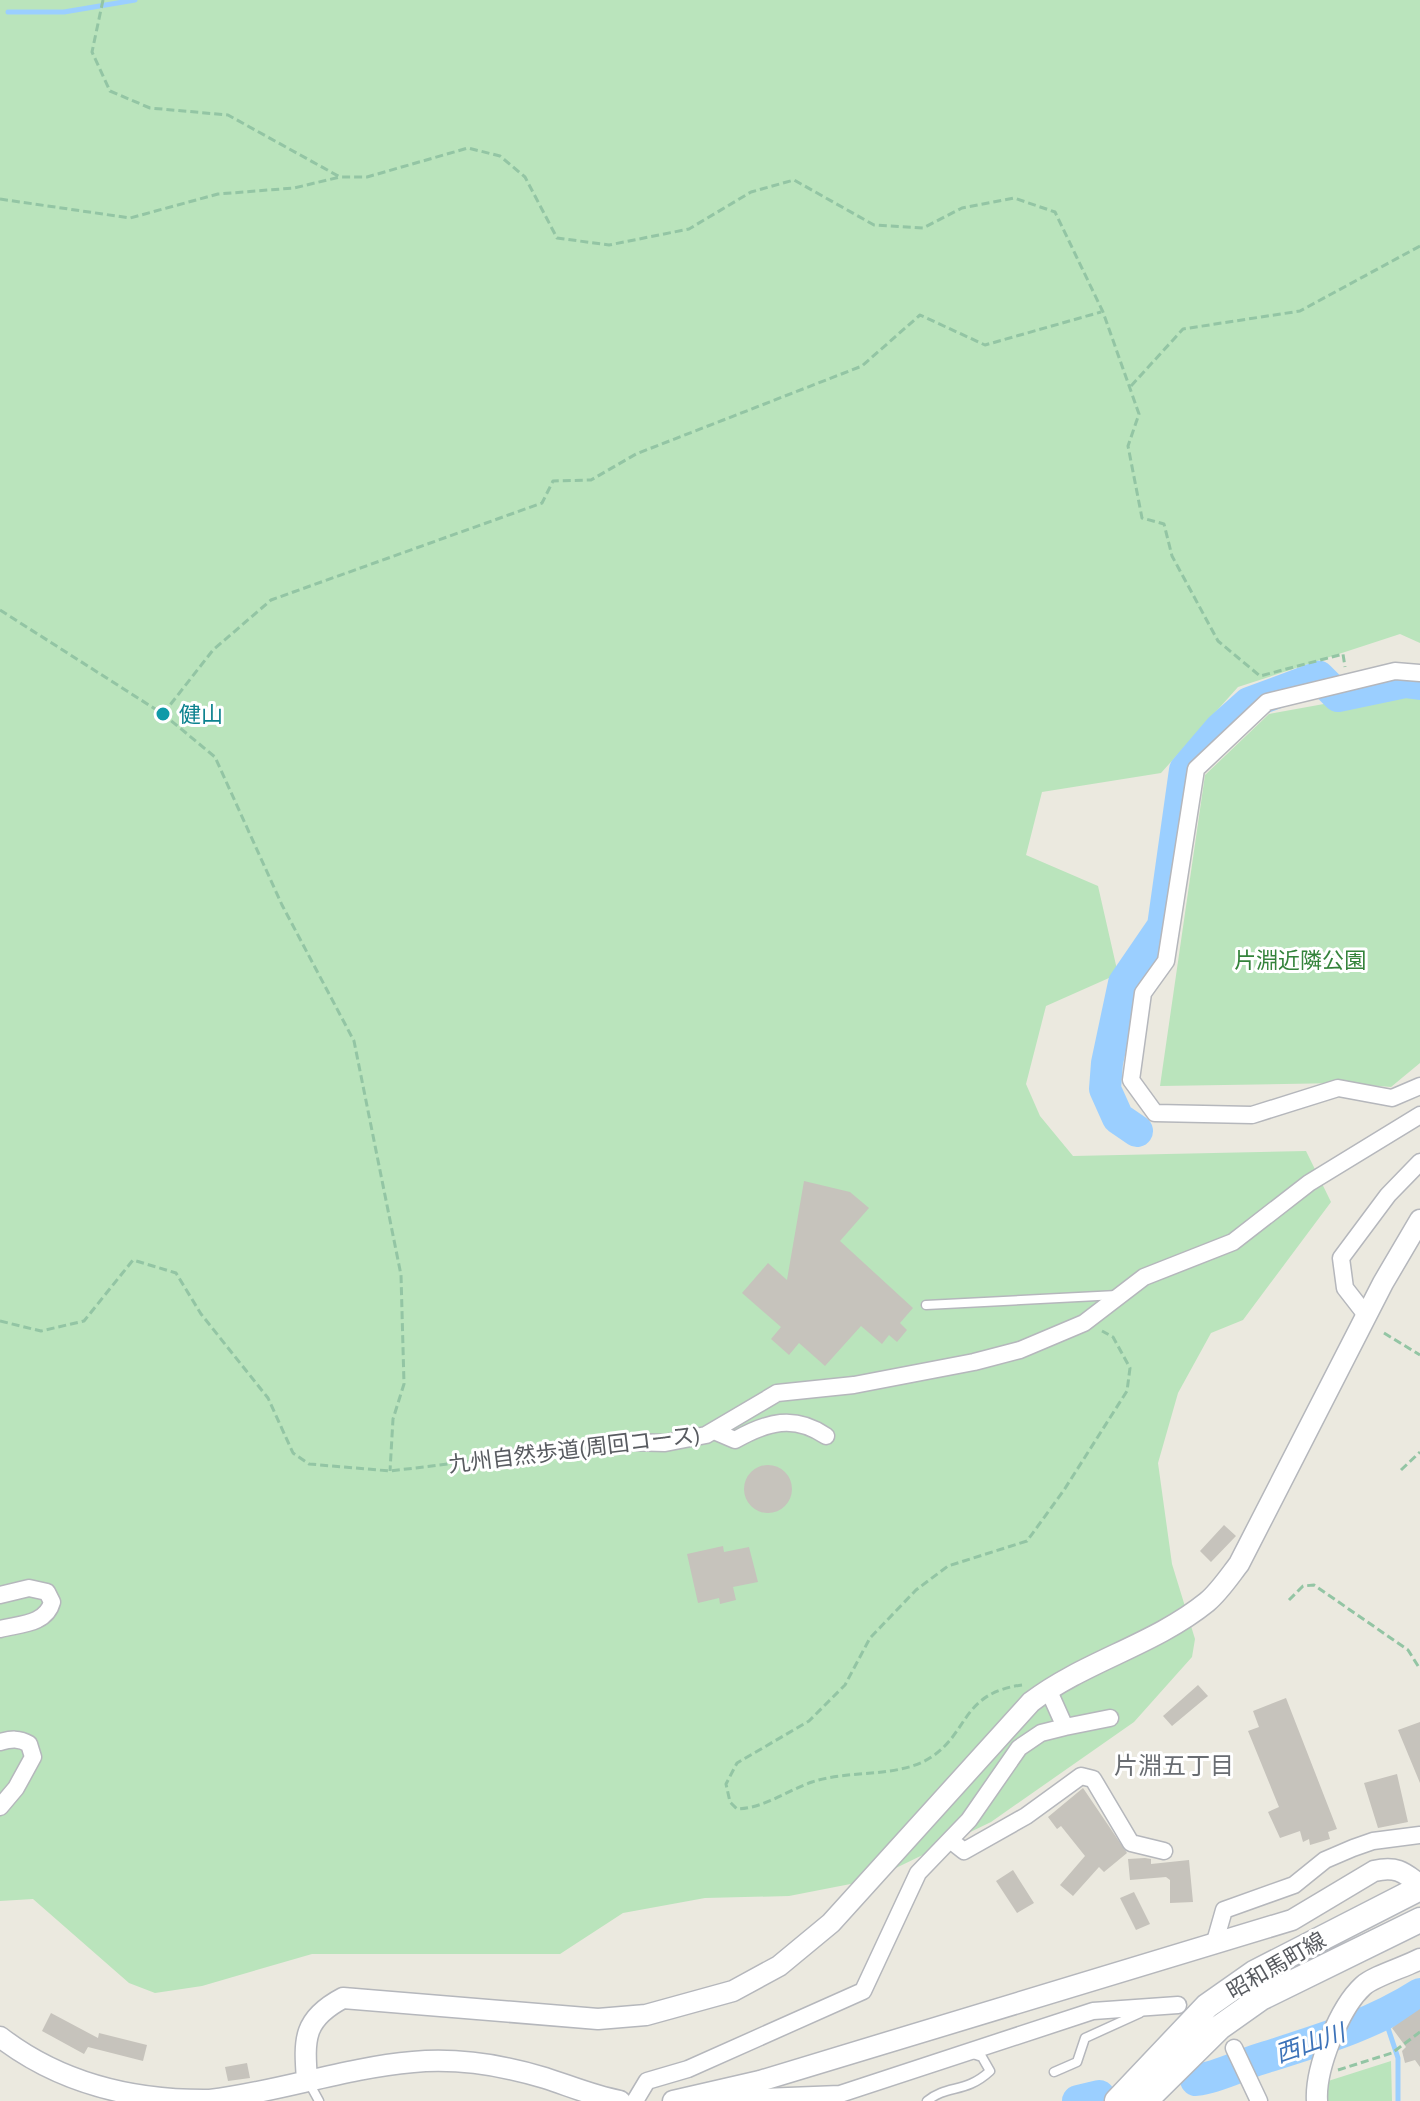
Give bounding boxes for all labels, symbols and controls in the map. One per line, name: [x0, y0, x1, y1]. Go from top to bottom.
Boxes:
place label: 健山: [179, 700, 223, 728]
marker: 健山: [154, 705, 172, 723]
park label: 片淵近隣公園: [1234, 946, 1366, 974]
street label: 九州自然歩道(周回コース): [447, 1420, 701, 1478]
district label: 片淵五丁目: [1114, 1750, 1234, 1781]
street label: 昭和馬町線: [1221, 1925, 1331, 2005]
water label: 西山川: [1271, 2016, 1352, 2069]

